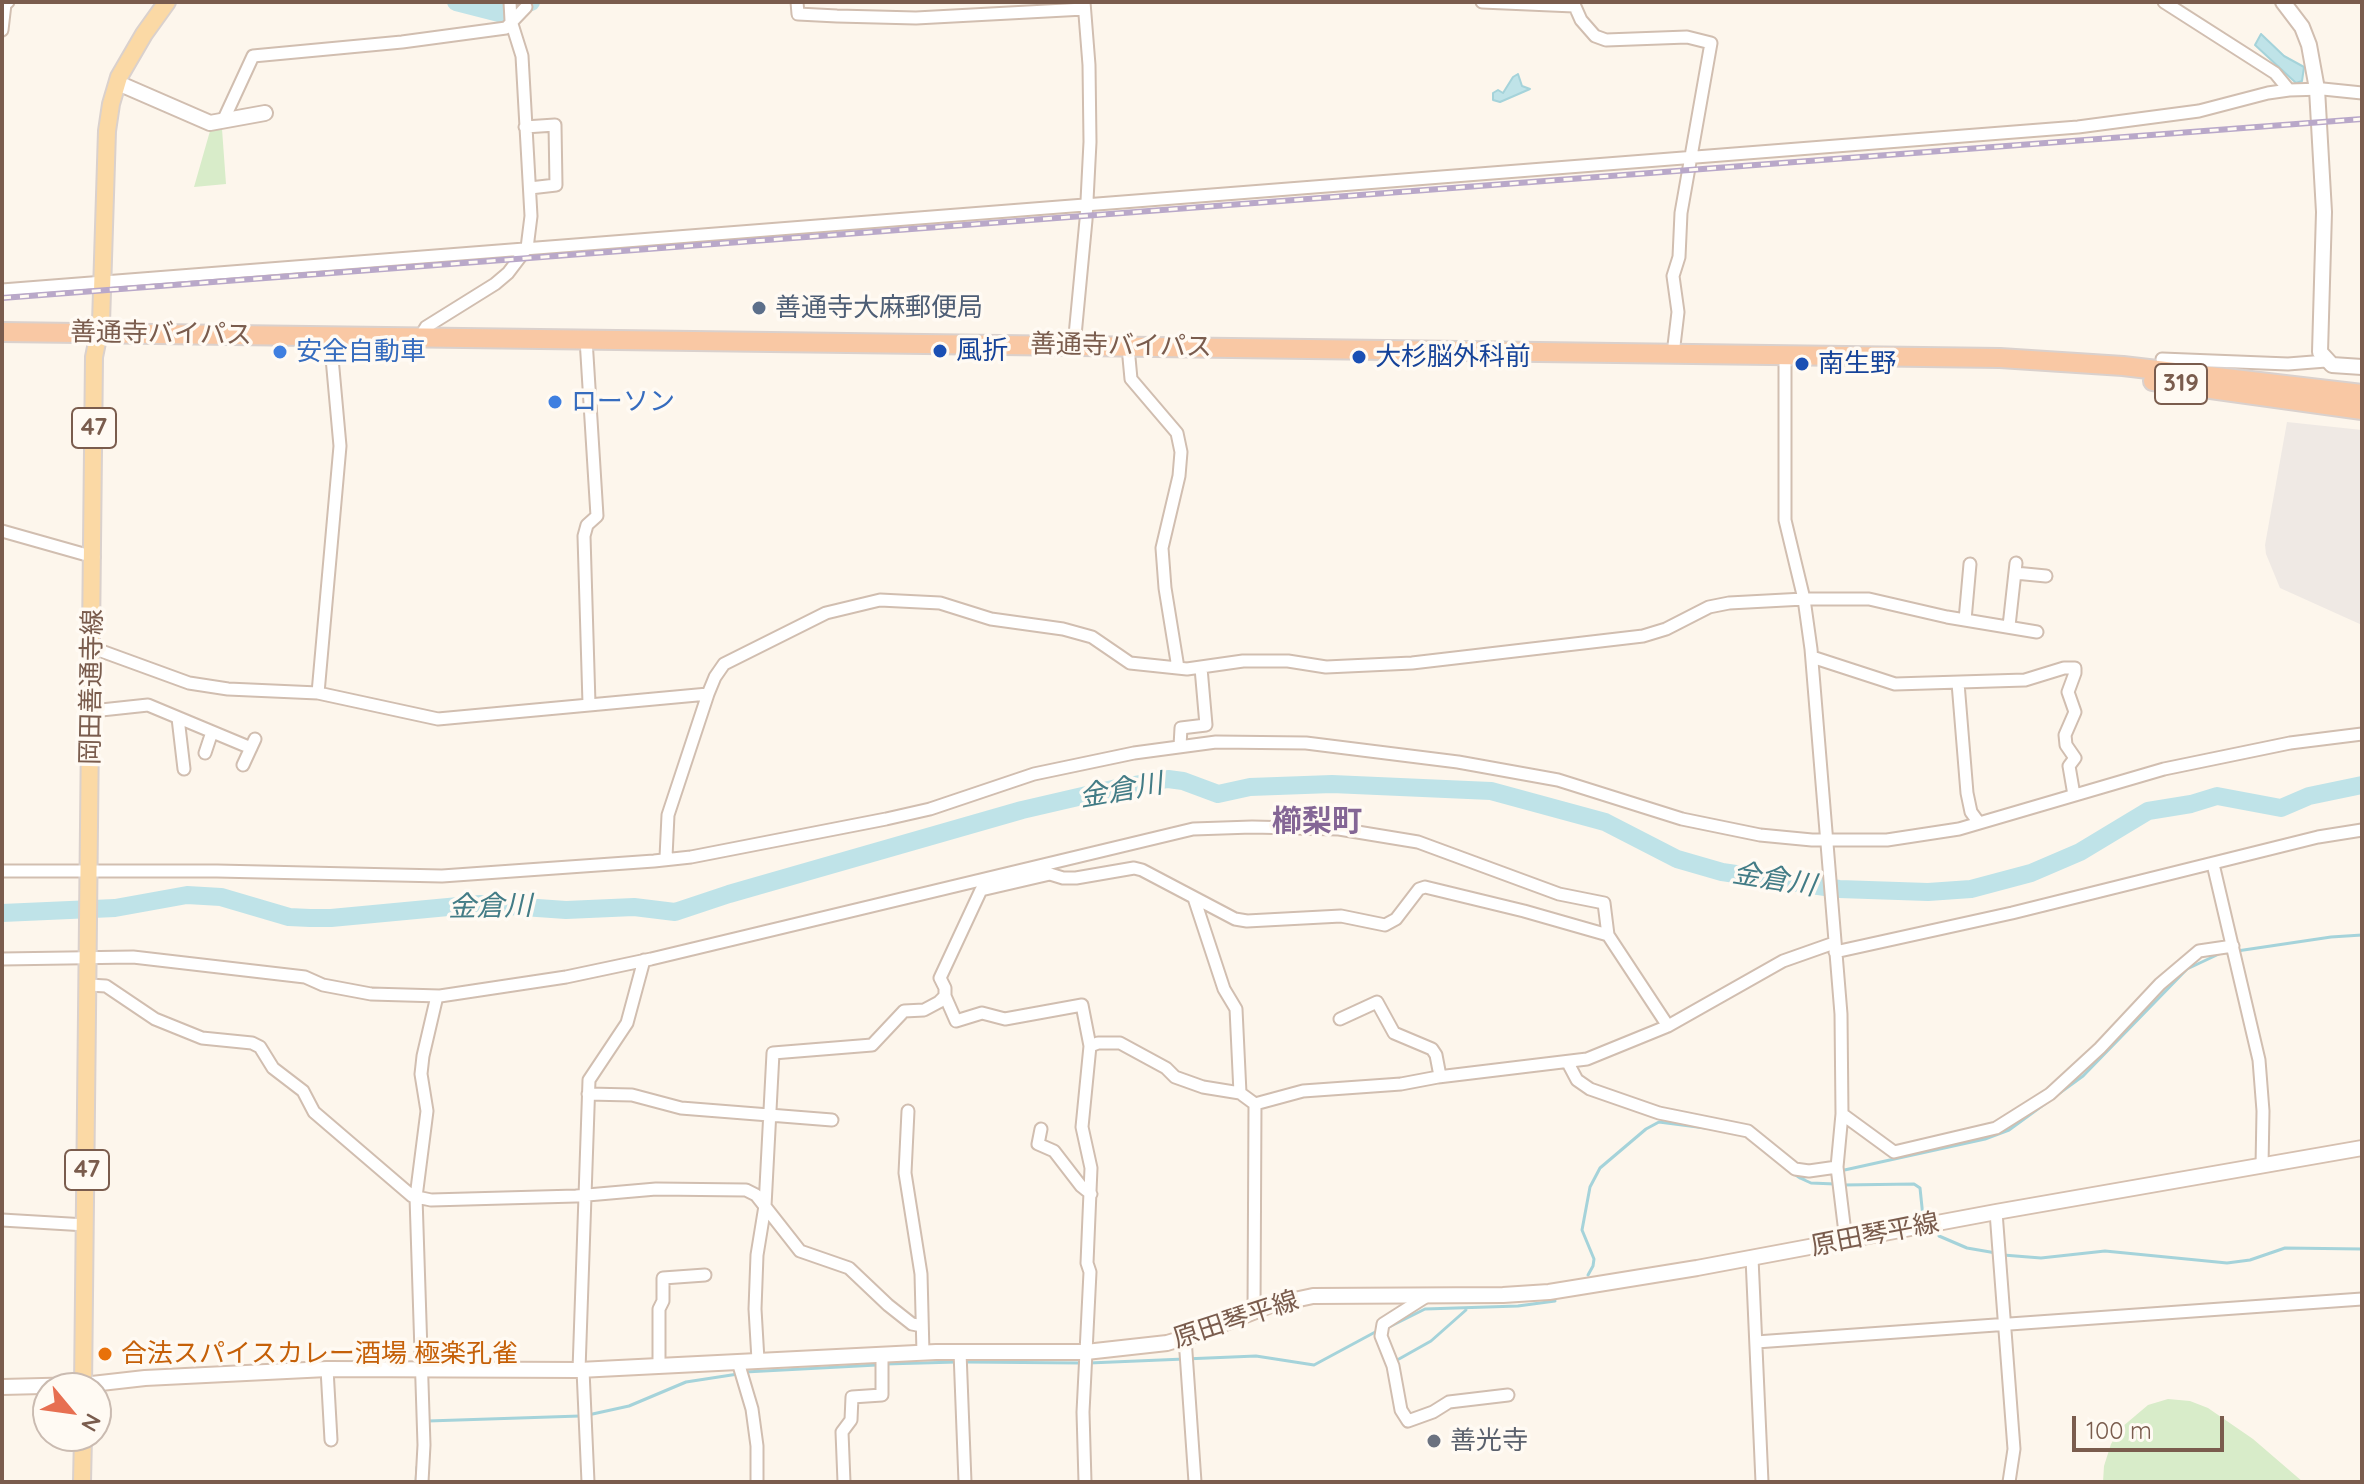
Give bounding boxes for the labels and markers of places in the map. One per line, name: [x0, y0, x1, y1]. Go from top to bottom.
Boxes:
place label: 善通寺大麻郵便局: [775, 292, 983, 324]
marker: 善通寺大麻郵便局: [750, 299, 768, 317]
place label: 風折: [956, 335, 1008, 367]
place label: 安全自動車: [296, 336, 426, 368]
place label: 大杉脳外科前: [1375, 341, 1531, 373]
marker: 風折: [931, 342, 949, 360]
marker: 安全自動車: [271, 343, 289, 361]
marker: 大杉脳外科前: [1350, 348, 1368, 366]
place label: 南生野: [1818, 348, 1896, 380]
marker: 南生野: [1793, 355, 1811, 373]
place label: ローソン: [571, 386, 675, 418]
marker: ローソン: [546, 393, 564, 411]
place label: 合法スパイスカレー酒場 極楽孔雀: [121, 1338, 518, 1370]
marker: 合法スパイスカレー酒場 極楽孔雀: [96, 1345, 114, 1363]
place label: 善光寺: [1450, 1425, 1528, 1457]
marker: 善光寺: [1425, 1432, 1443, 1450]

